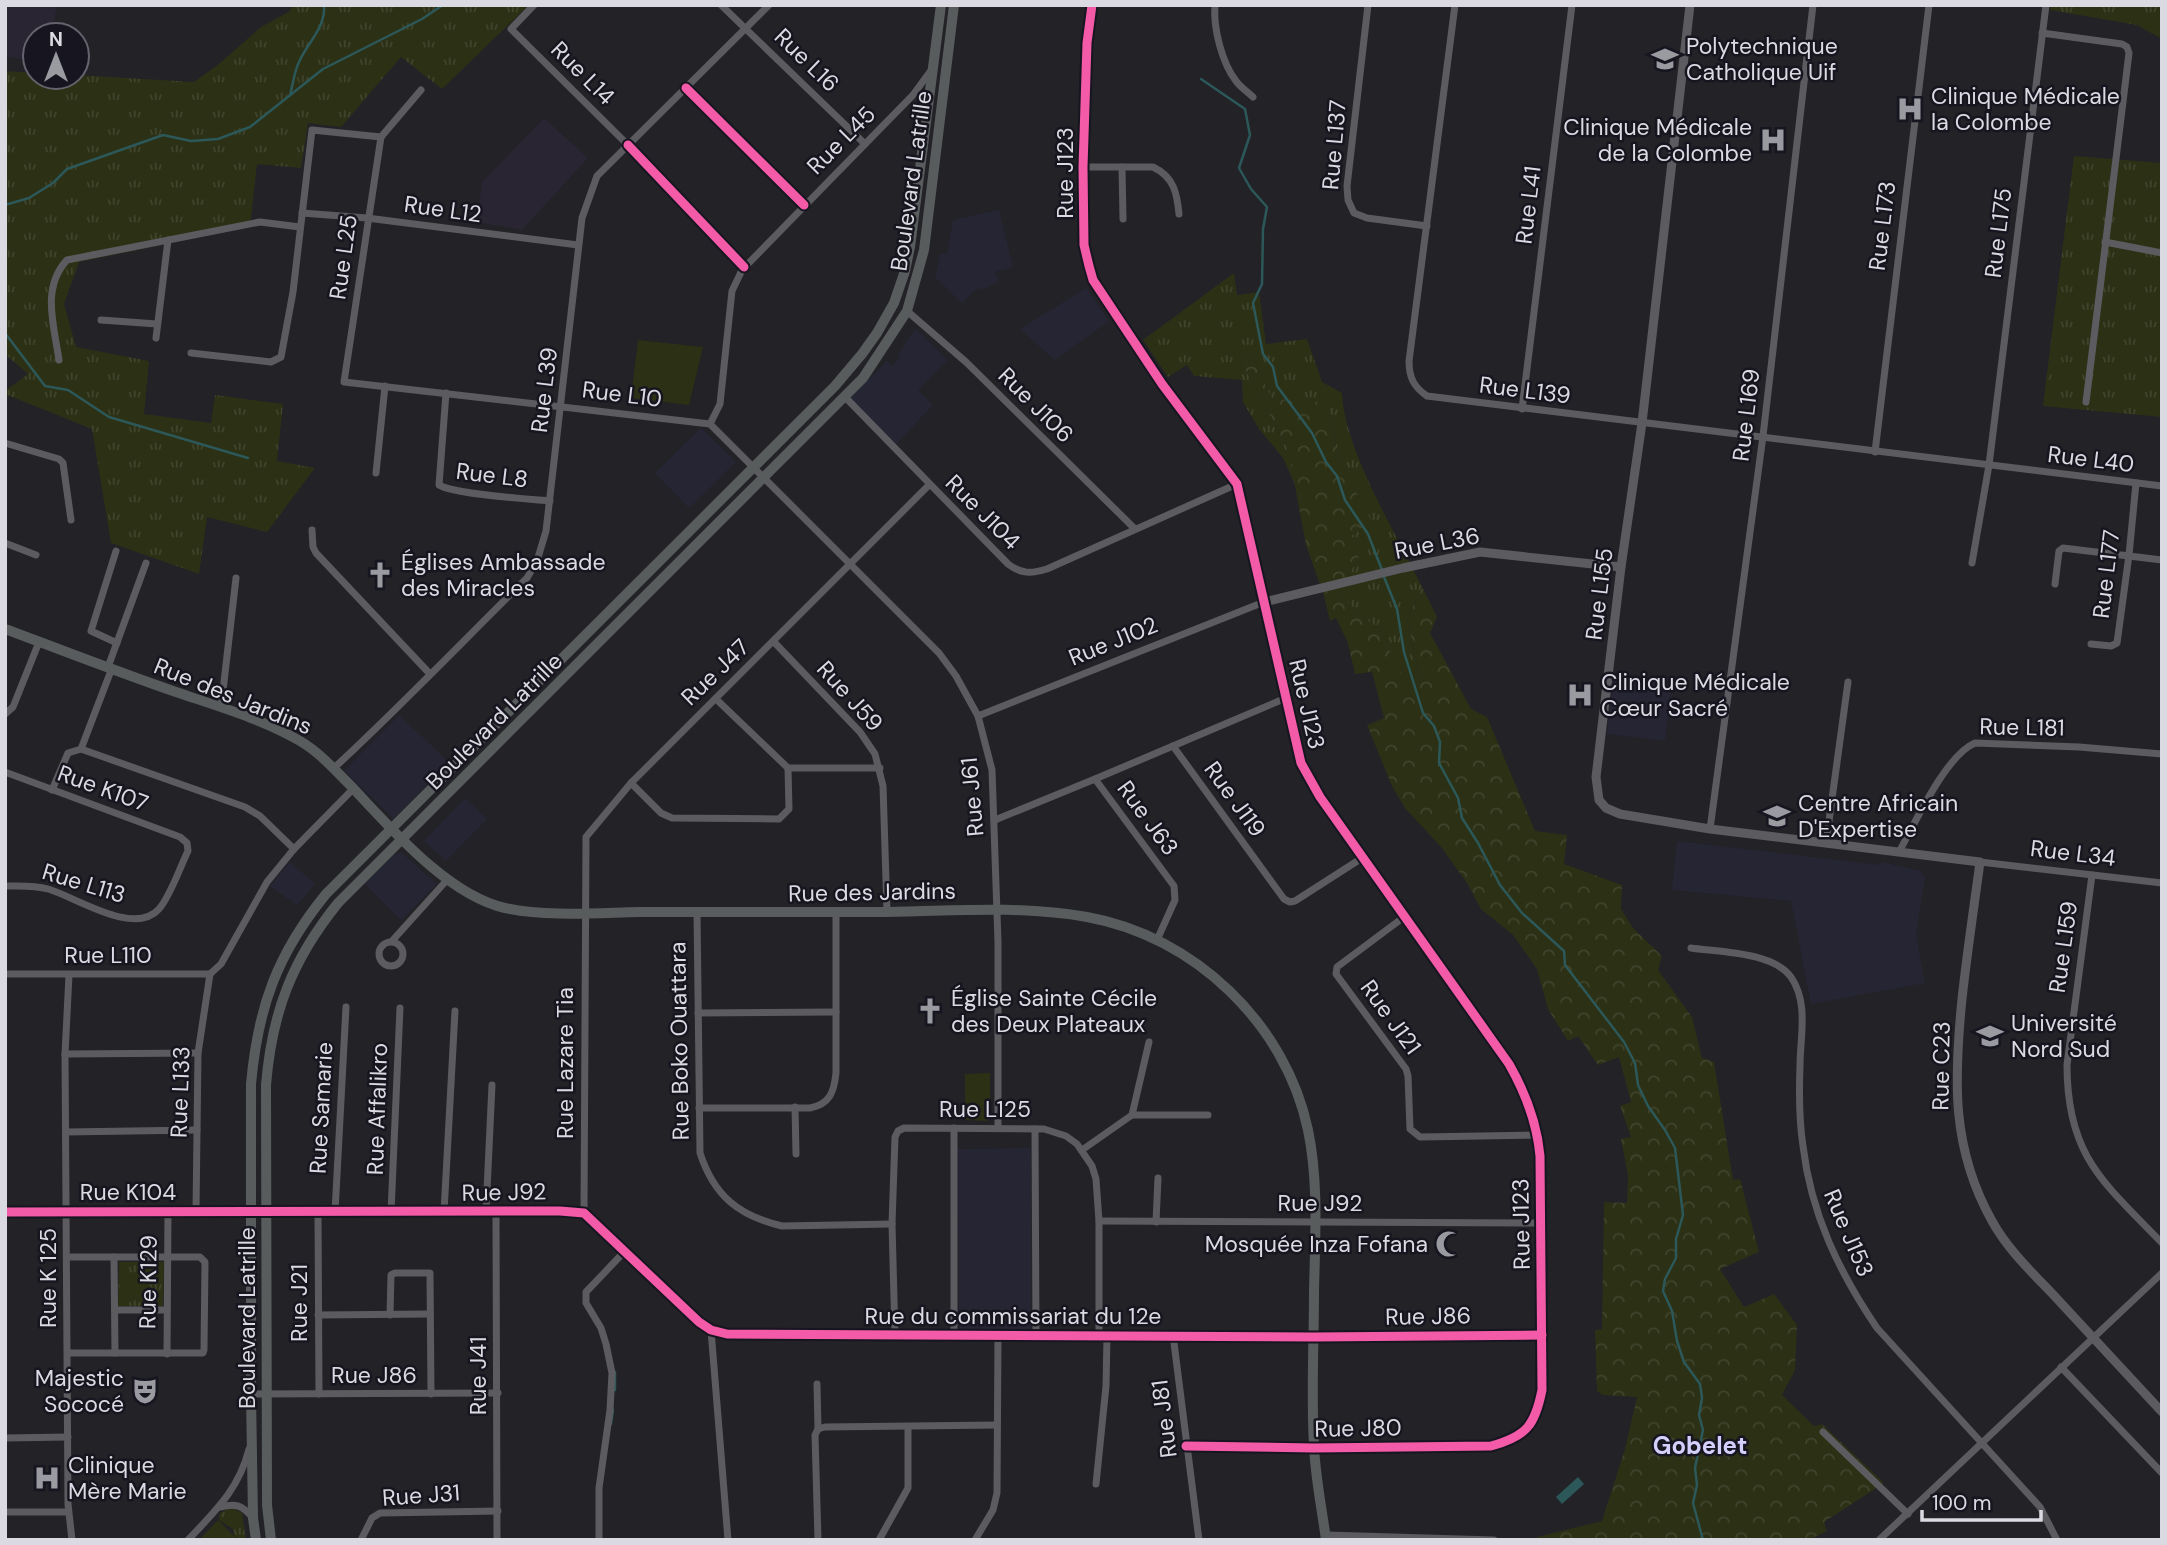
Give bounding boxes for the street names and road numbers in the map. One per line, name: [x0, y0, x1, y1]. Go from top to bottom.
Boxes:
street label: Rue L16: [768, 22, 846, 98]
street label: Rue L14: [545, 35, 621, 111]
street label: Boulevard Latrille: [883, 89, 939, 273]
street label: Rue L45: [800, 99, 882, 181]
street label: Rue L137: [1315, 99, 1353, 191]
street label: Rue J123: [1050, 127, 1080, 219]
street label: Rue L41: [1508, 164, 1548, 246]
street label: Rue L173: [1862, 180, 1902, 272]
street label: Rue L175: [1978, 186, 2018, 280]
street label: Rue L12: [402, 189, 484, 229]
street label: Rue L25: [322, 213, 364, 301]
street label: Rue L39: [524, 346, 564, 434]
street label: Rue J106: [992, 361, 1080, 449]
street label: Rue L169: [1725, 367, 1767, 463]
street label: Rue L139: [1478, 370, 1572, 410]
street label: Rue L10: [580, 374, 664, 414]
street label: Rue L40: [2046, 439, 2136, 479]
street label: Rue L8: [454, 456, 530, 494]
street label: Rue J104: [939, 468, 1027, 556]
street label: Rue L36: [1392, 520, 1482, 566]
street label: Rue L177: [2086, 528, 2126, 620]
street label: Rue L155: [1578, 546, 1620, 642]
street label: Rue J102: [1064, 610, 1162, 672]
street label: Rue J47: [674, 632, 756, 712]
street label: Boulevard Latrille: [419, 646, 569, 796]
street label: Rue des Jardins: [150, 651, 316, 741]
street label: Rue J59: [810, 654, 890, 738]
street label: Rue J123: [1282, 656, 1332, 752]
street label: Rue L181: [1979, 711, 2065, 743]
street label: Rue J119: [1197, 755, 1273, 843]
street label: Rue J61: [954, 756, 990, 838]
street label: Rue K107: [54, 758, 152, 818]
street label: Rue J63: [1111, 775, 1185, 861]
street label: Rue L34: [2029, 833, 2117, 873]
street label: Rue L113: [39, 856, 129, 910]
street label: Rue des Jardins: [788, 876, 956, 908]
street label: Rue L159: [2042, 899, 2084, 995]
street label: Rue L110: [64, 940, 152, 970]
street label: Rue Boko Ouattara: [662, 941, 696, 1141]
street label: Rue J121: [1354, 974, 1428, 1060]
street label: Rue Lazare Tia: [550, 987, 580, 1139]
street label: Rue C23: [1925, 1021, 1957, 1111]
street label: Rue Samarie: [303, 1041, 339, 1175]
street label: Rue Affalikro: [360, 1042, 394, 1176]
street label: Rue L133: [163, 1046, 197, 1138]
street label: Rue L125: [939, 1094, 1031, 1124]
street label: Rue J92: [461, 1176, 547, 1208]
street label: Rue K104: [80, 1177, 176, 1207]
street label: Rue J123: [1505, 1178, 1537, 1270]
street label: Rue J153: [1817, 1185, 1881, 1281]
street label: Rue J92: [1278, 1188, 1362, 1218]
street label: Boulevard Latrille: [232, 1227, 262, 1409]
street label: Rue K 125: [33, 1228, 63, 1328]
street label: Rue K129: [132, 1235, 164, 1329]
street label: Rue J21: [284, 1264, 314, 1342]
street label: Rue J86: [1385, 1300, 1471, 1332]
street label: Rue du commissariat du 12e: [865, 1301, 1161, 1331]
street label: Rue J41: [463, 1337, 493, 1415]
street label: Rue J86: [331, 1360, 417, 1390]
street label: Rue J81: [1144, 1378, 1184, 1460]
street label: Rue J80: [1314, 1412, 1402, 1444]
street label: Rue J31: [381, 1477, 461, 1513]

